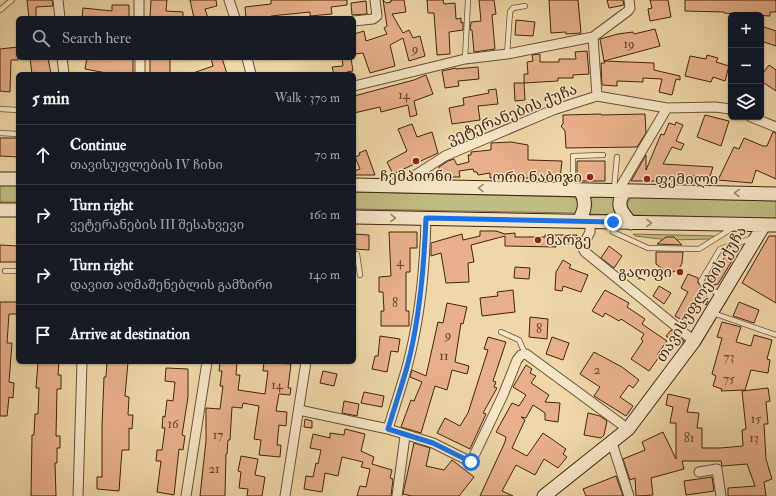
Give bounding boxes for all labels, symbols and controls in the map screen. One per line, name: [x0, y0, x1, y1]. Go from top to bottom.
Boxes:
map controls: [728, 12, 764, 120]
button: +: [728, 12, 764, 48]
search box: [16, 16, 356, 60]
icon: search: [30, 27, 52, 49]
text: Search here: [62, 29, 131, 48]
house number: 19: [623, 36, 635, 52]
house number: 9: [411, 41, 418, 57]
button: −: [728, 48, 764, 84]
street label: ვეტერანების ქუჩა: [445, 80, 580, 149]
button: layers: [728, 84, 764, 120]
house number: 14: [398, 87, 411, 103]
text: 5 min: [32, 88, 70, 109]
text: Walk · 370 m: [275, 90, 340, 106]
text: Continue: [70, 136, 126, 155]
icon: ahead: [32, 144, 54, 166]
text: 70 m: [315, 147, 340, 163]
marker: ჩემპიონი: [411, 156, 421, 166]
text: თავისუფლების IV ჩიხი: [70, 157, 223, 173]
place label: ჩემპიონი: [380, 167, 452, 186]
place label: ორი ნაბიჯი: [492, 168, 582, 187]
place label: ფემილი: [655, 170, 718, 189]
marker: ორი ნაბიჯი: [585, 172, 595, 182]
marker: ფემილი: [642, 174, 652, 184]
one-way arrow: [478, 184, 484, 192]
one-way arrow: [734, 189, 740, 197]
text: Turn right: [70, 196, 133, 215]
icon: right: [32, 204, 54, 226]
text: 160 m: [309, 207, 340, 223]
one-way arrow: [390, 213, 396, 222]
route end: [604, 213, 622, 231]
text: ვეტერანების III შესახვევი: [70, 217, 244, 233]
one-way arrow: [646, 219, 652, 227]
street label: თავისუფლების ქუჩა: [652, 223, 751, 366]
place label: მარგე: [546, 231, 592, 250]
marker: მარგე: [533, 235, 543, 245]
house number: 4: [396, 254, 404, 270]
text: Turn right: [70, 256, 133, 275]
place label: გალფი: [618, 263, 672, 282]
icon: right: [32, 264, 54, 286]
text: 140 m: [309, 267, 340, 283]
marker: გალფი: [675, 267, 685, 277]
text: დავით აღმაშენებლის გამზირი: [70, 277, 273, 293]
house number: 8: [392, 295, 398, 311]
house number: 8: [536, 321, 542, 337]
icon: arrive: [32, 324, 54, 346]
text: Arrive at destination: [70, 325, 190, 344]
house number: 9: [444, 327, 451, 343]
house number: 11: [439, 348, 449, 364]
house number: 73: [724, 349, 734, 365]
house number: 2: [594, 362, 601, 378]
house number: 75: [723, 371, 735, 387]
house number: 14: [271, 377, 284, 393]
house number: 15: [751, 411, 761, 427]
house number: 16: [167, 416, 180, 432]
house number: 17: [213, 427, 223, 443]
house number: 81: [684, 430, 695, 446]
house number: 13: [749, 430, 759, 446]
route start: [462, 453, 480, 471]
house number: 21: [208, 461, 220, 477]

